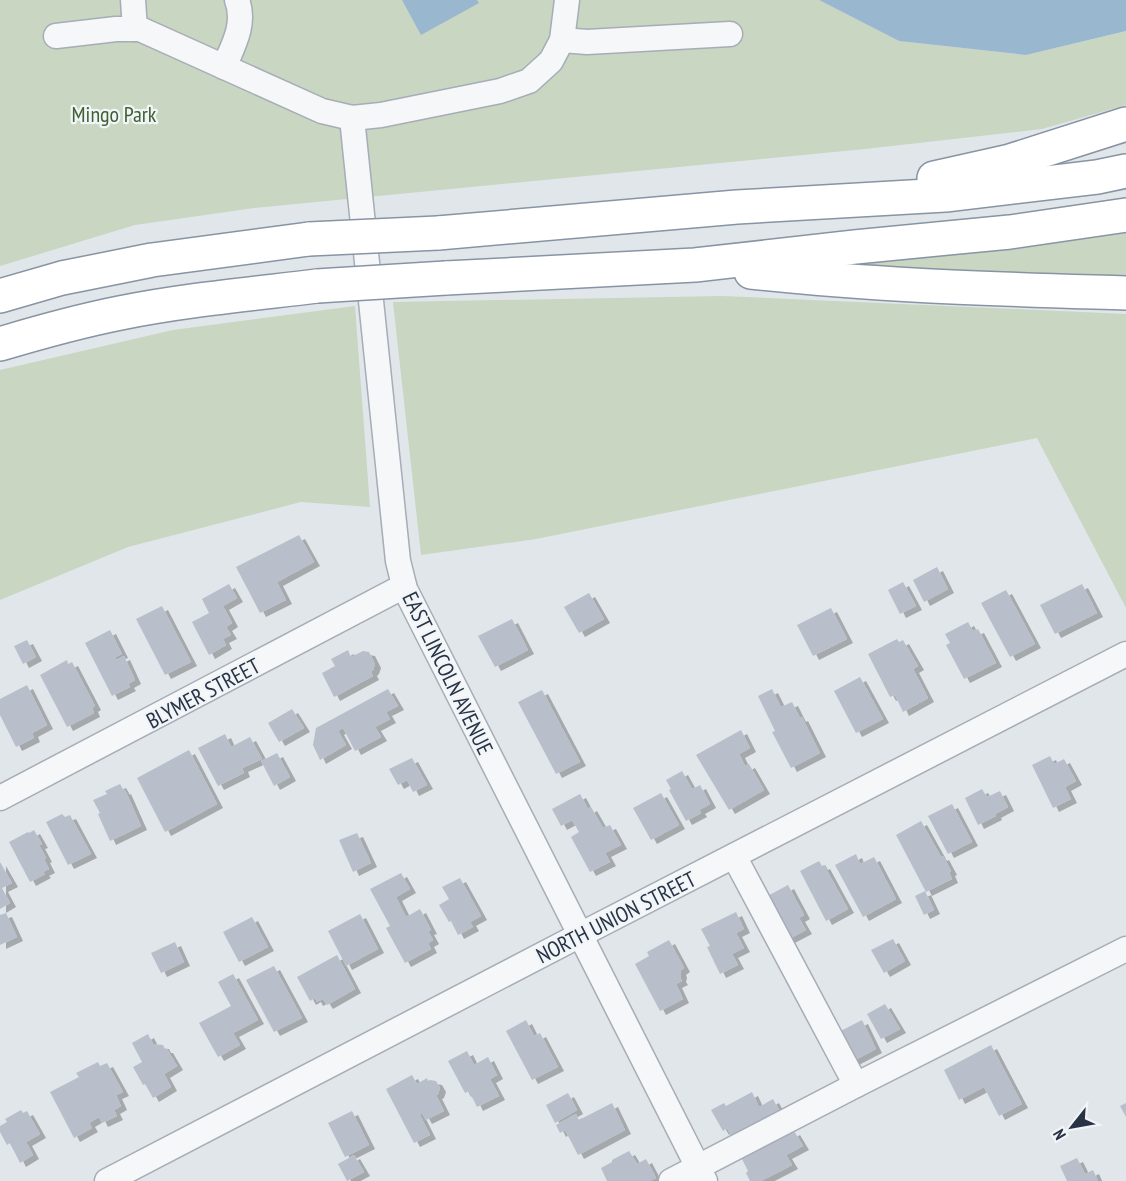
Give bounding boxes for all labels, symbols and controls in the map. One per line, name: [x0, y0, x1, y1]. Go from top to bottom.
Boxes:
park label: Mingo Park: [72, 100, 157, 128]
street label: EAST LINCOLN AVENUE: [396, 587, 500, 759]
street label: BLYMER STREET: [141, 651, 265, 735]
street label: NORTH UNION STREET: [532, 865, 701, 969]
north arrow: [1042, 1097, 1102, 1157]
text: N: [1048, 1126, 1070, 1144]

